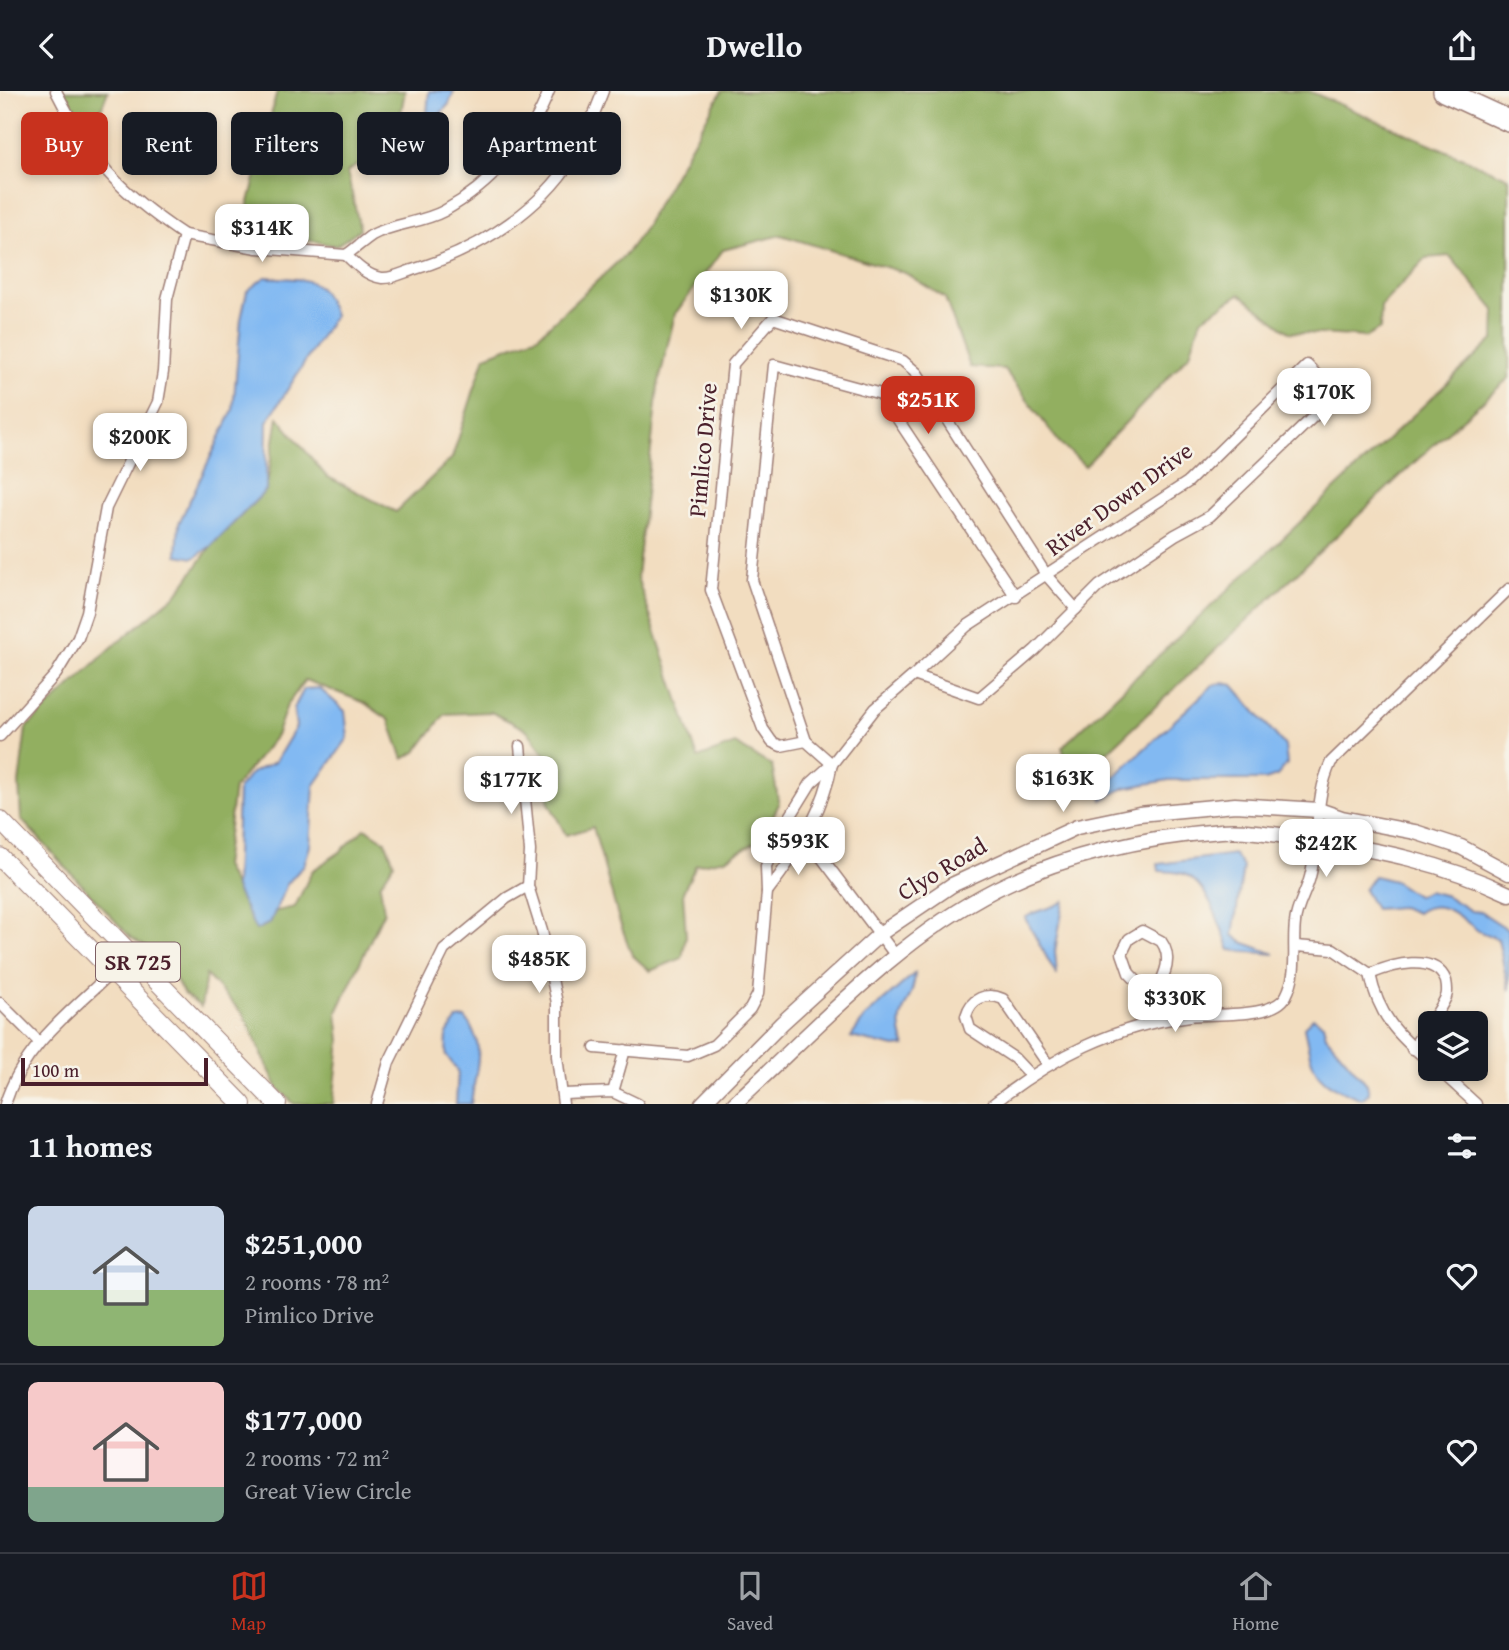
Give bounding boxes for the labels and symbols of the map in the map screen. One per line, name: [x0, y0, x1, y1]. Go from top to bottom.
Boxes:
pin: $314K: [213, 205, 311, 264]
pin: $130K: [692, 271, 790, 331]
pin: $170K: [1275, 369, 1373, 428]
pin: $251K: [879, 377, 977, 436]
street label: Pimlico Drive: [679, 381, 726, 519]
pin: $200K: [91, 413, 189, 473]
street label: River Down Drive: [1038, 433, 1200, 564]
pin: $163K: [1014, 755, 1112, 814]
pin: $177K: [462, 757, 560, 816]
pin: $593K: [749, 817, 847, 877]
pin: $242K: [1277, 819, 1375, 879]
street label: Clyo Road: [890, 828, 993, 909]
pin: $485K: [490, 935, 588, 995]
road number: SR 725: [96, 943, 180, 981]
pin: $330K: [1126, 975, 1224, 1034]
scale bar: [21, 1055, 208, 1087]

